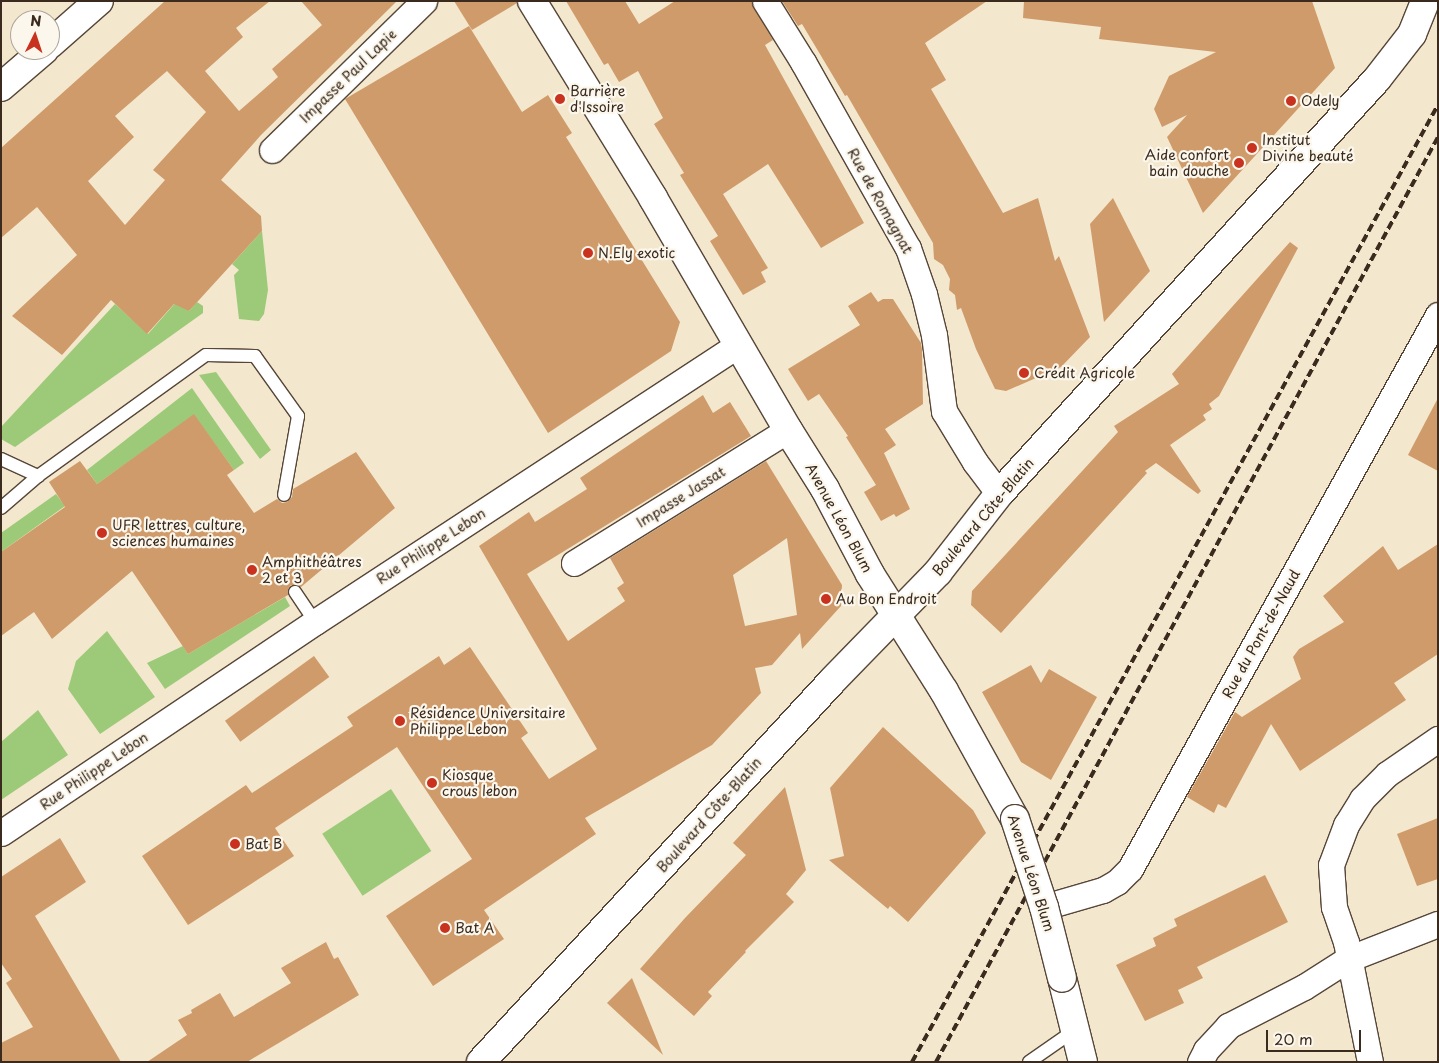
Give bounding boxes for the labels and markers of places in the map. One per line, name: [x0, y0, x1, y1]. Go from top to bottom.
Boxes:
place label: Barrière d'Issoire: [570, 83, 625, 115]
marker: Barrière d'Issoire: [554, 93, 566, 105]
place label: Odely: [1301, 93, 1340, 109]
marker: Odely: [1285, 95, 1297, 107]
place label: Institut Divine beauté: [1262, 132, 1354, 164]
marker: Institut Divine beauté: [1246, 142, 1258, 154]
place label: Aide confort bain douche: [1145, 147, 1229, 180]
marker: Aide confort bain douche: [1233, 157, 1245, 169]
place label: N.Ely exotic: [598, 245, 676, 261]
marker: N.Ely exotic: [582, 247, 594, 259]
place label: Crédit Agricole: [1034, 365, 1136, 381]
marker: Crédit Agricole: [1018, 367, 1030, 379]
place label: UFR lettres, culture, sciences humaines: [112, 517, 246, 550]
marker: UFR lettres, culture, sciences humaines: [96, 527, 108, 539]
place label: Amphithéâtres 2 et 3: [262, 554, 362, 586]
marker: Amphithéâtres 2 et 3: [246, 564, 258, 576]
place label: Au Bon Endroit: [836, 591, 938, 607]
marker: Au Bon Endroit: [820, 593, 832, 605]
place label: Résidence Universitaire Philippe Lebon: [410, 705, 565, 738]
marker: Résidence Universitaire Philippe Lebon: [394, 715, 406, 727]
place label: Kiosque crous lebon: [442, 767, 518, 800]
marker: Kiosque crous lebon: [426, 777, 438, 789]
place label: Bat B: [245, 836, 282, 852]
marker: Bat B: [229, 838, 241, 850]
place label: Bat A: [455, 920, 494, 936]
marker: Bat A: [439, 922, 451, 934]

